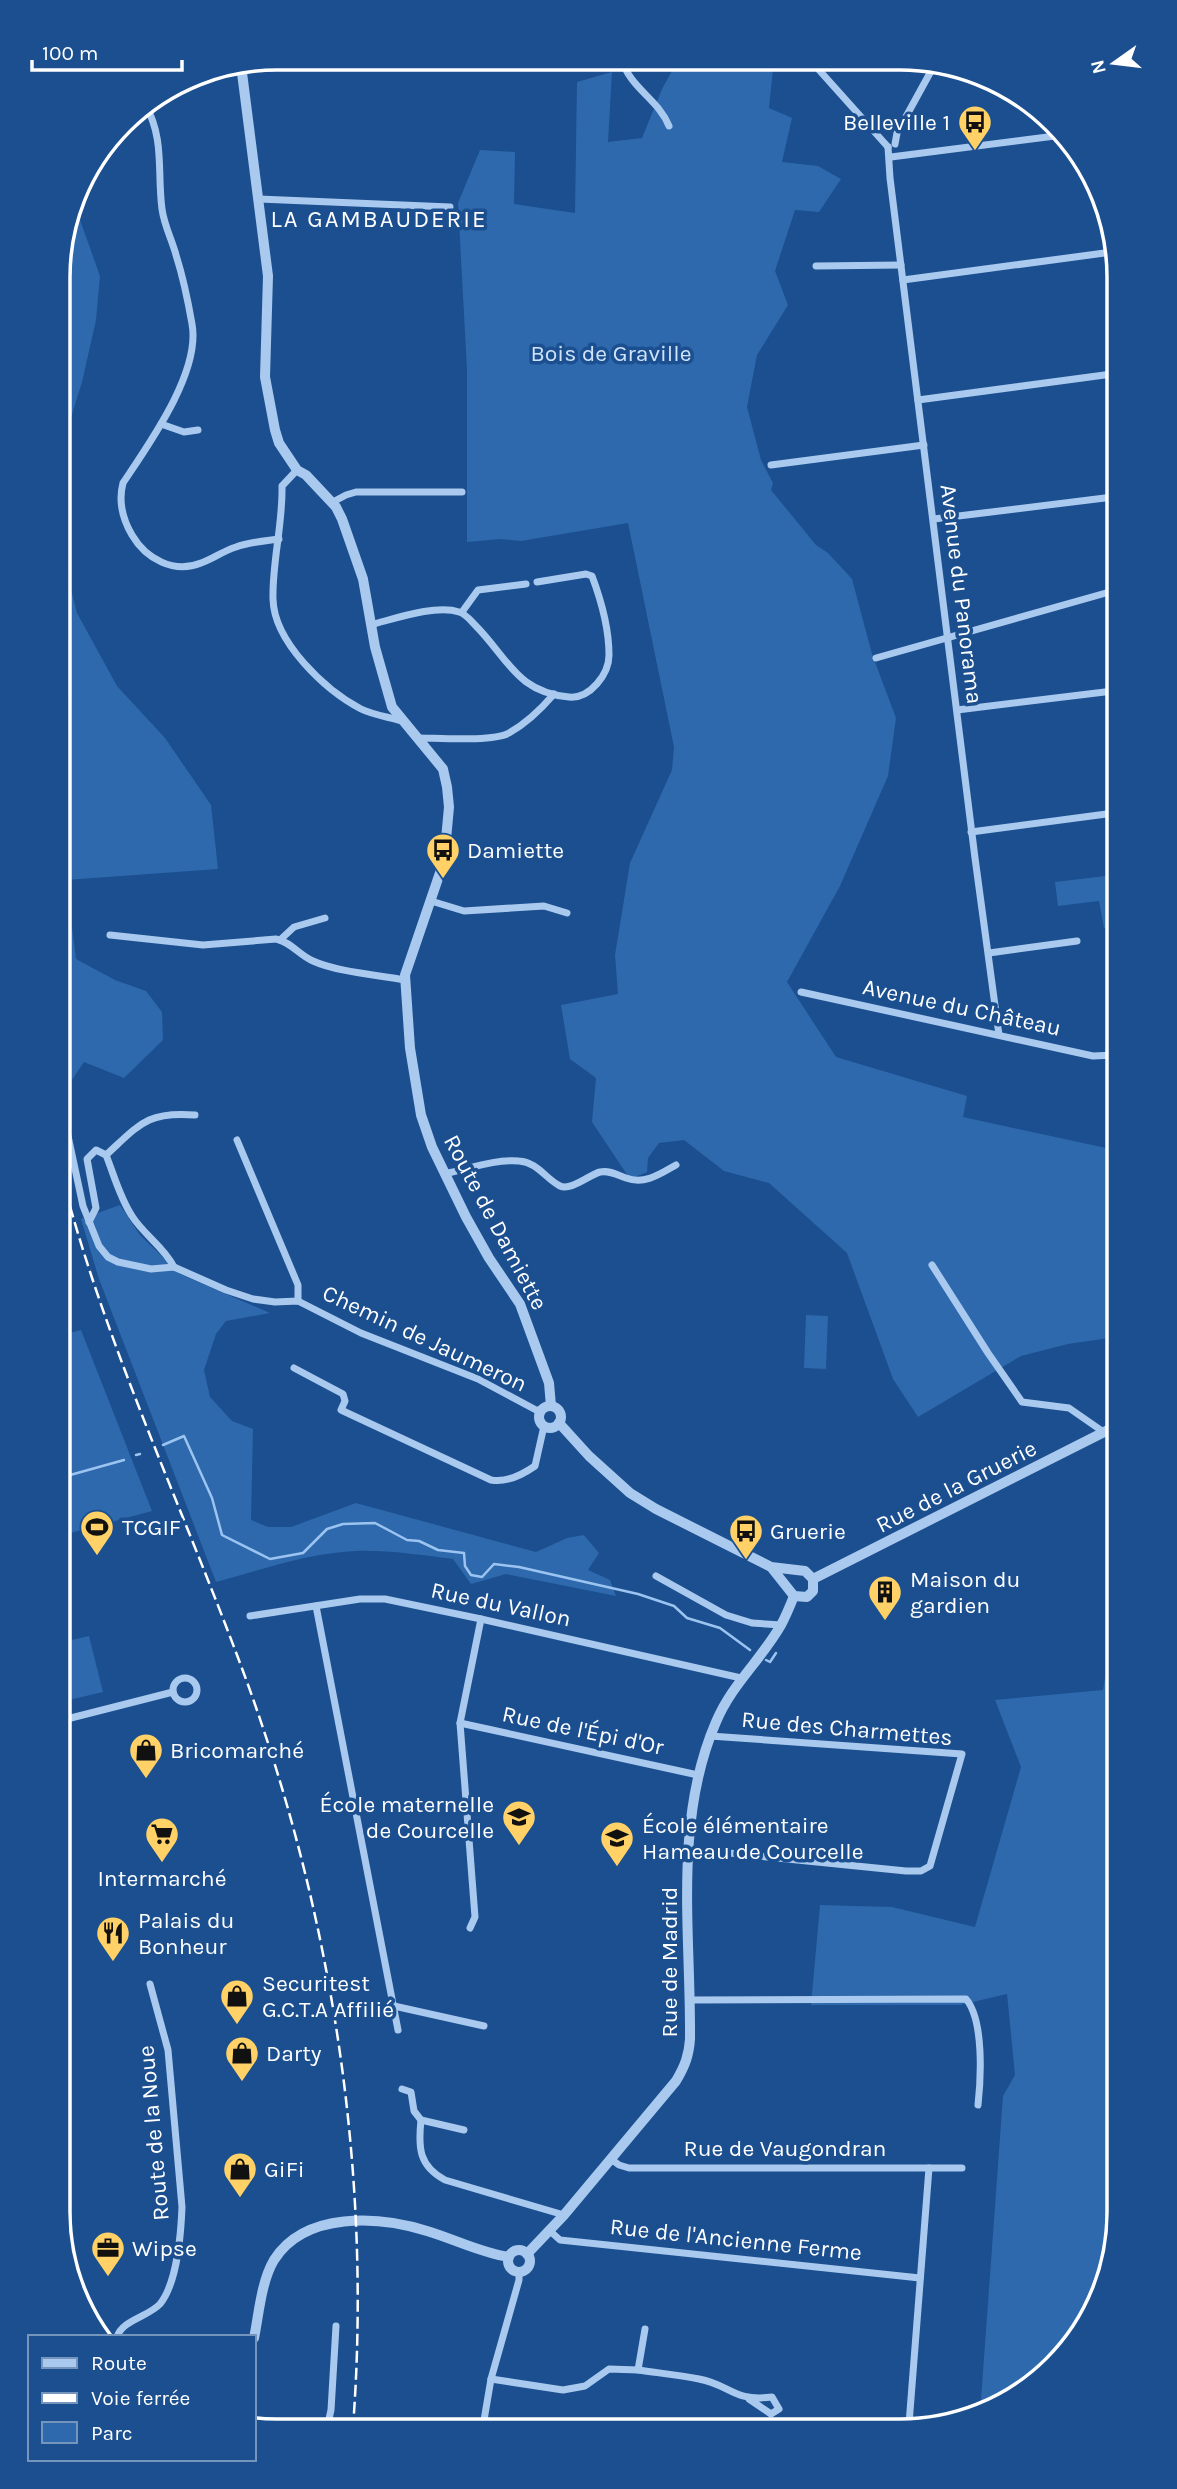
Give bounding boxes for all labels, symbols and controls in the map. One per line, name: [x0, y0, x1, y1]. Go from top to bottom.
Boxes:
scale bar: [32, 28, 182, 72]
north arrow: [1079, 28, 1149, 98]
text: 100 m: [42, 41, 99, 65]
text: N: [1086, 58, 1111, 76]
bus stop icon: Belleville 1: [956, 103, 994, 152]
place label: Belleville 1: [843, 109, 950, 136]
district label: LA GAMBAUDERIE: [271, 205, 487, 233]
park label: Bois de Graville: [530, 340, 692, 367]
street label: Avenue du Panorama: [935, 483, 988, 705]
bus stop icon: Damiette: [424, 831, 462, 880]
place label: Damiette: [467, 837, 564, 864]
street label: Avenue du Château: [860, 973, 1063, 1042]
street label: Route de Damiette: [438, 1130, 553, 1314]
street label: Chemin de Jaumeron: [318, 1279, 531, 1398]
street label: Rue de la Gruerie: [871, 1434, 1041, 1539]
sports icon: TCGIF: [78, 1508, 116, 1557]
bus stop icon: Gruerie: [727, 1512, 765, 1561]
place label: TCGIF: [122, 1514, 181, 1541]
place label: Gruerie: [770, 1518, 846, 1545]
place label: Maison du gardien: [910, 1566, 1021, 1619]
building icon: Maison du gardien: [866, 1573, 904, 1622]
street label: Rue du Vallon: [428, 1576, 573, 1633]
street label: Rue de l'Épi d'Or: [500, 1700, 667, 1761]
street label: Rue des Charmettes: [740, 1706, 954, 1751]
shop icon: Bricomarché: [127, 1731, 165, 1780]
place label: Bricomarché: [170, 1737, 304, 1764]
place label: École maternelle de Courcelle: [320, 1791, 494, 1844]
school or university icon: École maternelle de Courcelle: [500, 1798, 538, 1847]
place label: École élémentaire Hameau de Courcelle: [642, 1812, 864, 1865]
supermarket icon: Intermarché: [143, 1815, 181, 1864]
school or university icon: École élémentaire Hameau de Courcelle: [598, 1819, 636, 1868]
place label: Intermarché: [97, 1865, 227, 1892]
street label: Rue de Madrid: [656, 1887, 683, 2037]
place label: Palais du Bonheur: [138, 1907, 234, 1960]
restaurant icon: Palais du Bonheur: [94, 1914, 132, 1963]
place label: Securitest G.C.T.A Affilié: [262, 1970, 394, 2023]
shop icon: Securitest G.C.T.A Affilié: [218, 1977, 256, 2026]
shop icon: Darty: [223, 2034, 261, 2083]
place label: Darty: [266, 2040, 322, 2067]
street label: Route de la Noue: [132, 2044, 175, 2222]
street label: Rue de Vaugondran: [684, 2135, 886, 2162]
shop icon: GiFi: [221, 2150, 259, 2199]
place label: GiFi: [264, 2156, 305, 2183]
street label: Rue de l'Ancienne Ferme: [609, 2213, 863, 2266]
office icon: Wipse: [89, 2229, 127, 2278]
place label: Wipse: [132, 2235, 197, 2262]
legend: [28, 2335, 256, 2461]
text: Route: [91, 2351, 147, 2375]
text: Voie ferrée: [91, 2386, 190, 2410]
text: Parc: [91, 2421, 133, 2445]

